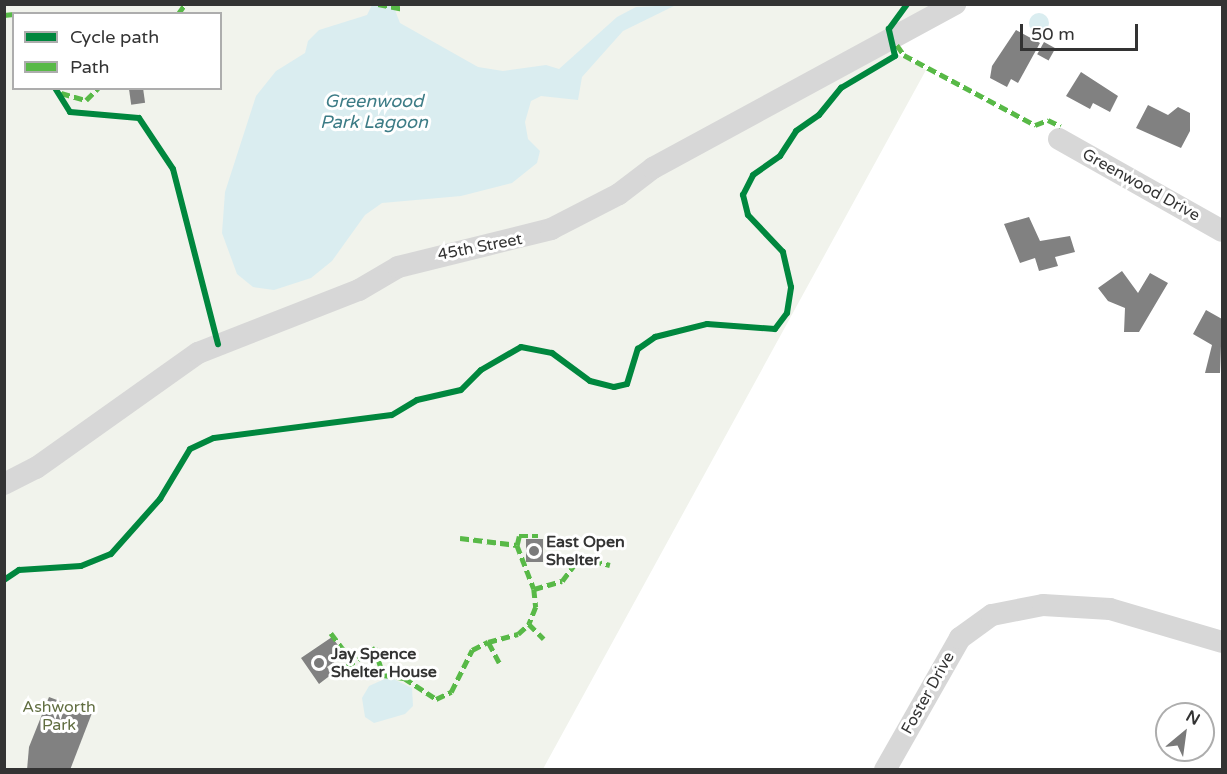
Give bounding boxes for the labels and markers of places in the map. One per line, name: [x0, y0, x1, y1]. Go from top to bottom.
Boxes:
place label: East Open Shelter: [546, 532, 625, 570]
marker: East Open Shelter: [527, 544, 541, 558]
place label: Jay Spence Shelter House: [331, 644, 437, 682]
marker: Jay Spence Shelter House: [312, 656, 326, 670]

